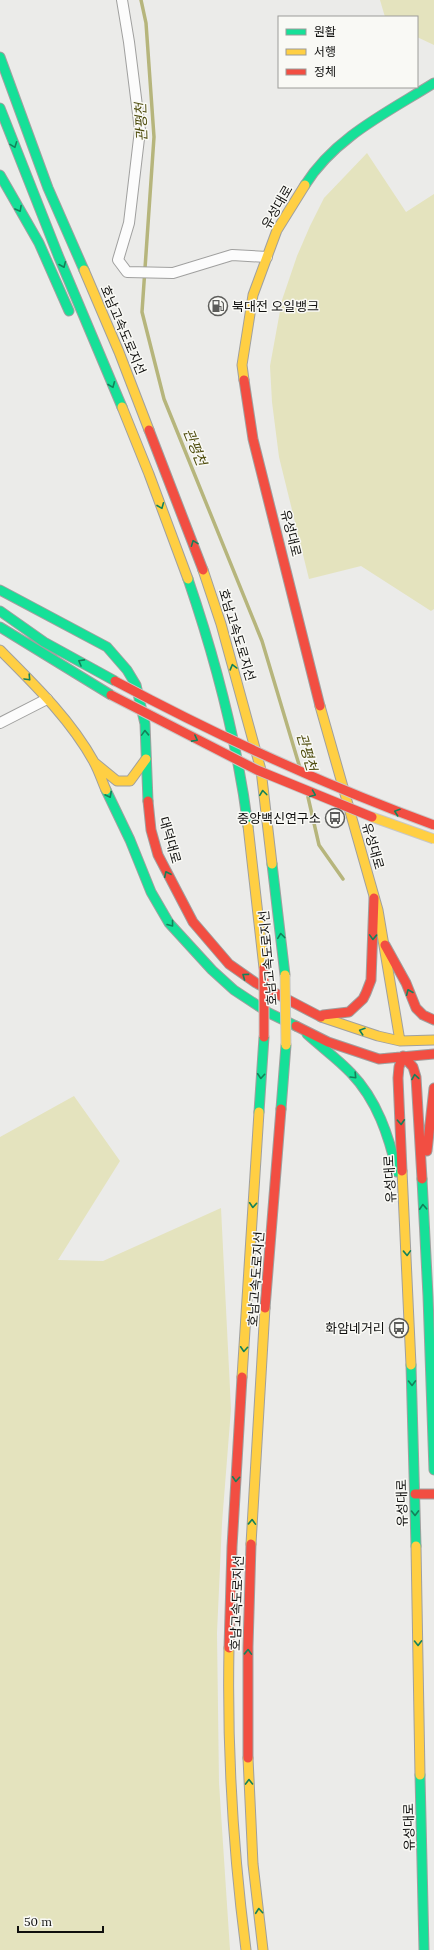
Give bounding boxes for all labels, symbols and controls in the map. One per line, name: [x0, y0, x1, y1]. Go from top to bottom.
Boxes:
legend: [278, 16, 418, 88]
text: 원활: [314, 24, 336, 39]
text: 서행: [314, 44, 336, 59]
text: 정체: [314, 64, 336, 79]
water label: 관평천: [131, 101, 151, 142]
one-way arrow: [9, 141, 17, 148]
street label: 유성대로: [258, 182, 296, 232]
one-way arrow: [15, 205, 22, 212]
one-way arrow: [58, 262, 66, 269]
street label: 호남고속도로지선: [96, 283, 150, 377]
fuel station icon: 북대전 오일뱅크: [207, 295, 229, 317]
place label: 북대전 오일뱅크: [232, 298, 319, 315]
one-way arrow: [108, 382, 116, 389]
water label: 관평천: [179, 426, 211, 469]
one-way arrow: [156, 503, 164, 510]
street label: 유성대로: [277, 508, 305, 558]
one-way arrow: [190, 540, 198, 547]
street label: 호남고속도로지선: [215, 587, 259, 683]
one-way arrow: [78, 660, 85, 667]
one-way arrow: [229, 664, 238, 671]
one-way arrow: [23, 673, 30, 680]
one-way arrow: [141, 730, 149, 736]
water label: 관평천: [293, 731, 321, 774]
one-way arrow: [191, 735, 198, 742]
one-way arrow: [310, 789, 317, 797]
one-way arrow: [259, 790, 268, 797]
one-way arrow: [104, 791, 111, 798]
bus stop icon: 중앙백신연구소: [324, 807, 346, 829]
one-way arrow: [394, 809, 401, 817]
place label: 중앙백신연구소: [237, 810, 321, 827]
street label: 대덕대로: [155, 815, 185, 865]
street label: 유성대로: [358, 821, 388, 871]
one-way arrow: [164, 871, 172, 878]
street label: 호남고속도로지선: [255, 910, 281, 1006]
one-way arrow: [166, 920, 173, 927]
one-way arrow: [277, 933, 286, 939]
one-way arrow: [369, 934, 377, 940]
one-way arrow: [243, 973, 250, 980]
one-way arrow: [406, 989, 414, 996]
one-way arrow: [359, 1027, 366, 1035]
one-way arrow: [349, 1071, 356, 1079]
one-way arrow: [257, 1073, 266, 1079]
one-way arrow: [411, 1074, 420, 1080]
one-way arrow: [396, 1119, 405, 1125]
street label: 유성대로: [380, 1155, 400, 1203]
one-way arrow: [248, 1202, 257, 1208]
one-way arrow: [418, 1204, 427, 1210]
street label: 호남고속도로지선: [244, 1231, 268, 1327]
one-way arrow: [403, 1250, 411, 1256]
bus stop icon: 화암네거리: [388, 1317, 410, 1339]
place label: 화암네거리: [325, 1320, 385, 1337]
one-way arrow: [239, 1346, 248, 1352]
one-way arrow: [408, 1380, 416, 1386]
one-way arrow: [231, 1476, 240, 1482]
street label: 유성대로: [393, 1479, 411, 1527]
one-way arrow: [411, 1510, 419, 1516]
one-way arrow: [247, 1519, 256, 1525]
street label: 호남고속도로지선: [227, 1555, 247, 1651]
one-way arrow: [414, 1640, 422, 1646]
one-way arrow: [244, 1649, 252, 1655]
one-way arrow: [245, 1779, 253, 1785]
street label: 유성대로: [400, 1803, 418, 1851]
scale bar: [18, 1908, 103, 1934]
one-way arrow: [255, 1908, 264, 1914]
text: 50 m: [24, 1914, 52, 1929]

